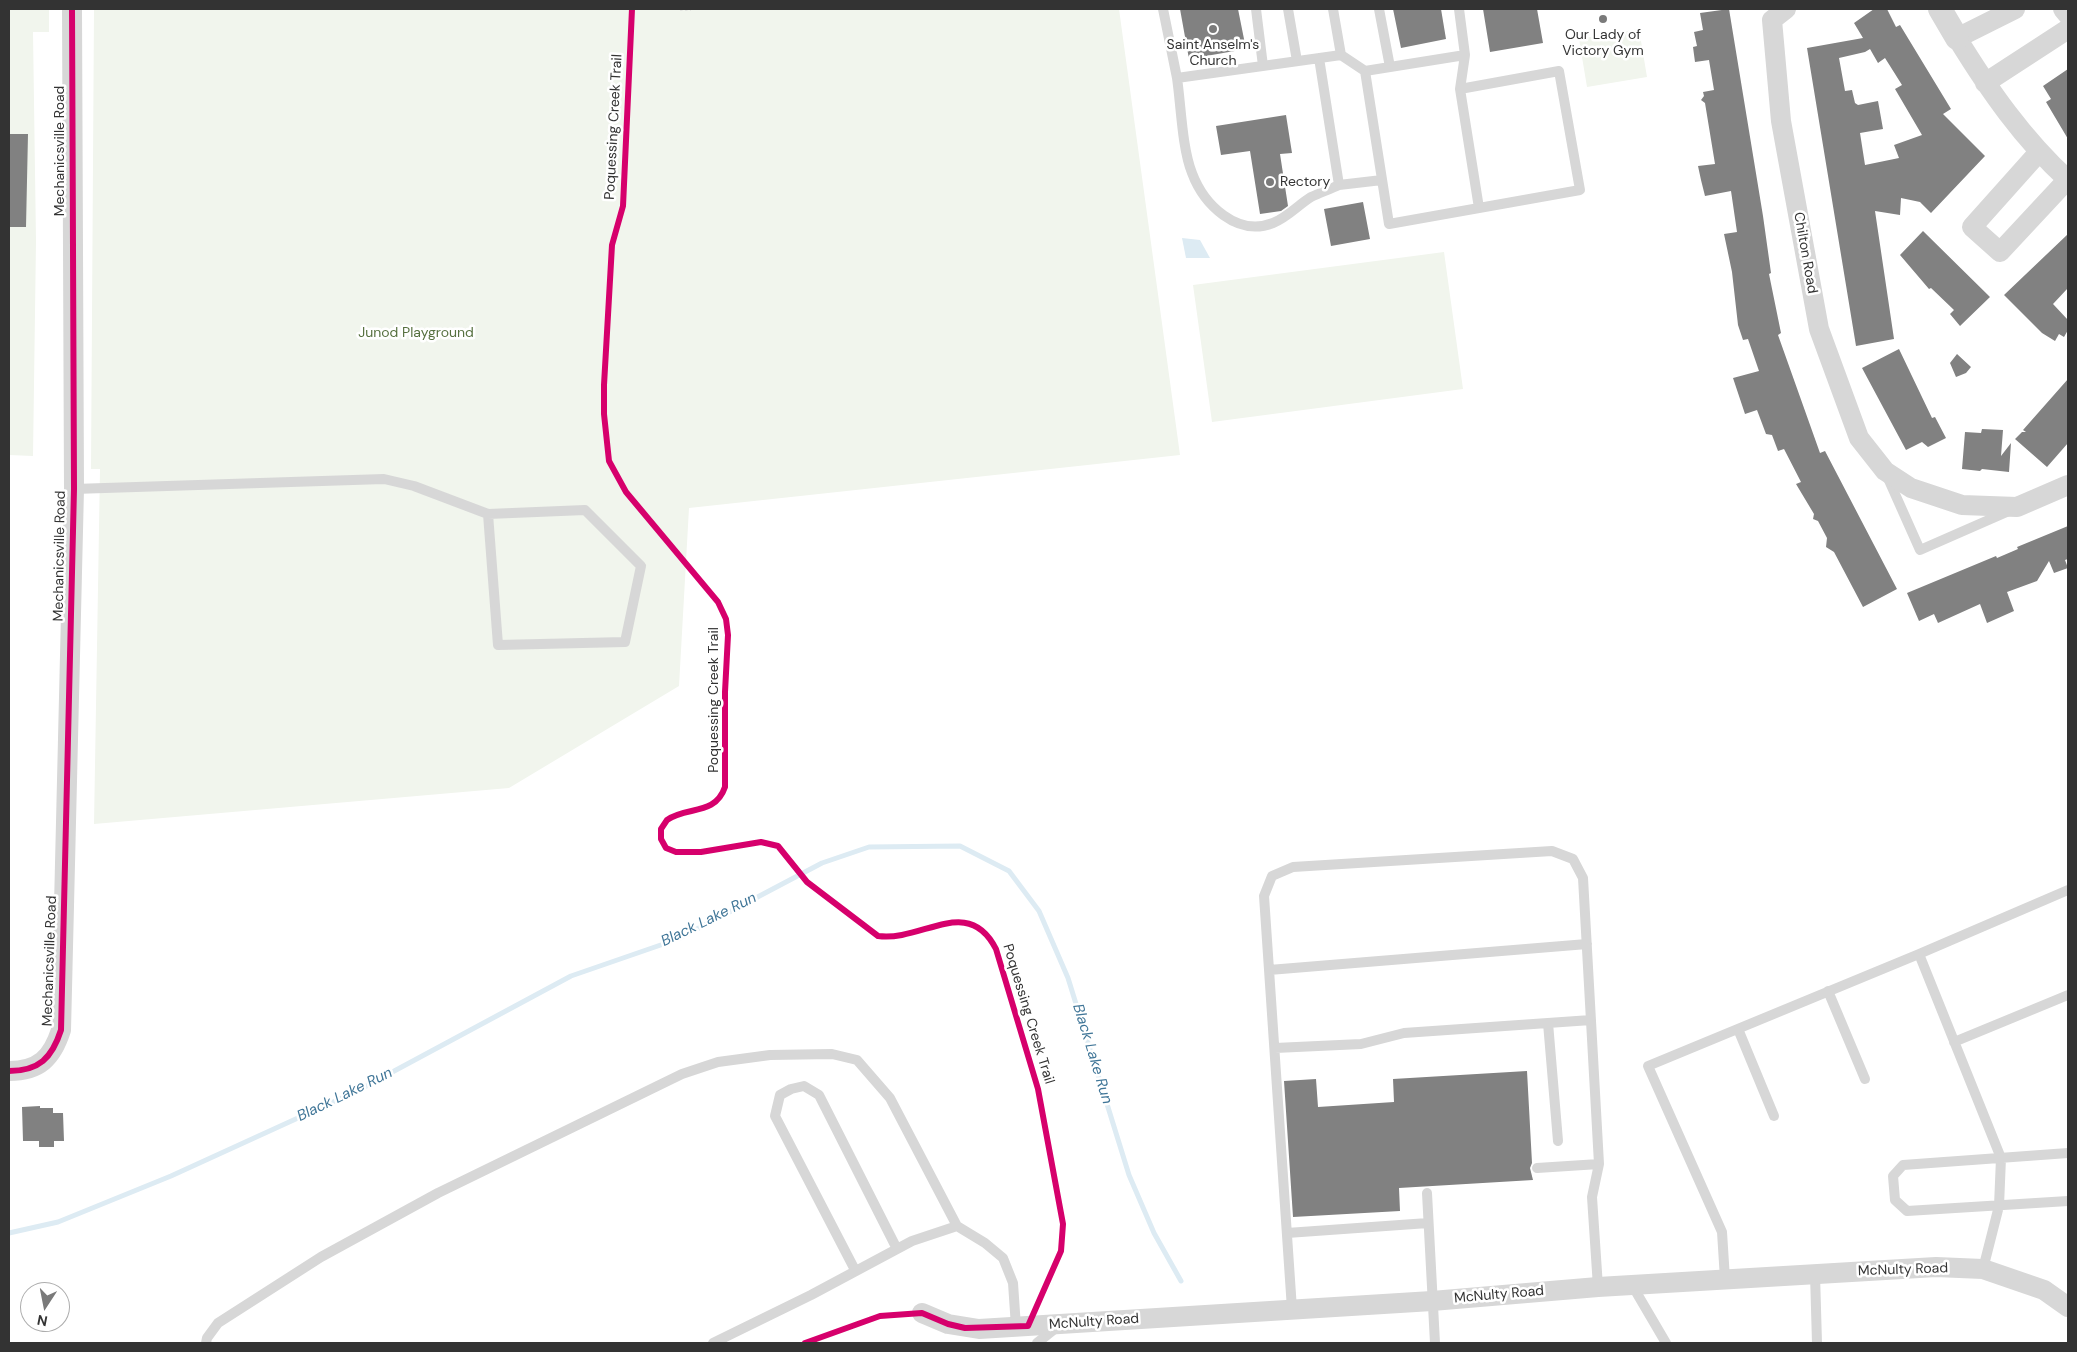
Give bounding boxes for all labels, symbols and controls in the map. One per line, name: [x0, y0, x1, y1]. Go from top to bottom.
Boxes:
marker: Our Lady of Victory Gym: [1597, 13, 1609, 25]
marker: Saint Anselm's Church: [1207, 23, 1219, 35]
place label: Our Lady of Victory Gym: [1562, 27, 1644, 59]
place label: Saint Anselm's Church: [1167, 37, 1259, 70]
street label: Poquessing Creek Trail: [602, 54, 626, 200]
street label: Mechanicsville Road: [52, 86, 68, 216]
place label: Rectory: [1280, 174, 1330, 190]
marker: Rectory: [1264, 176, 1276, 188]
street label: Chilton Road: [1790, 211, 1820, 295]
park label: Junod Playground: [358, 325, 474, 341]
street label: Mechanicsville Road: [50, 491, 70, 621]
street label: Poquessing Creek Trail: [706, 627, 722, 773]
water label: Black Lake Run: [658, 889, 760, 951]
street label: Mechanicsville Road: [39, 895, 61, 1027]
street label: Poquessing Creek Trail: [999, 942, 1057, 1086]
water label: Black Lake Run: [1068, 1002, 1116, 1106]
water label: Black Lake Run: [294, 1064, 396, 1126]
street label: McNulty Road: [1858, 1260, 1948, 1280]
north arrow: [20, 1282, 70, 1332]
street label: McNulty Road: [1453, 1283, 1545, 1307]
street label: McNulty Road: [1048, 1310, 1140, 1334]
text: N: [36, 1311, 49, 1331]

